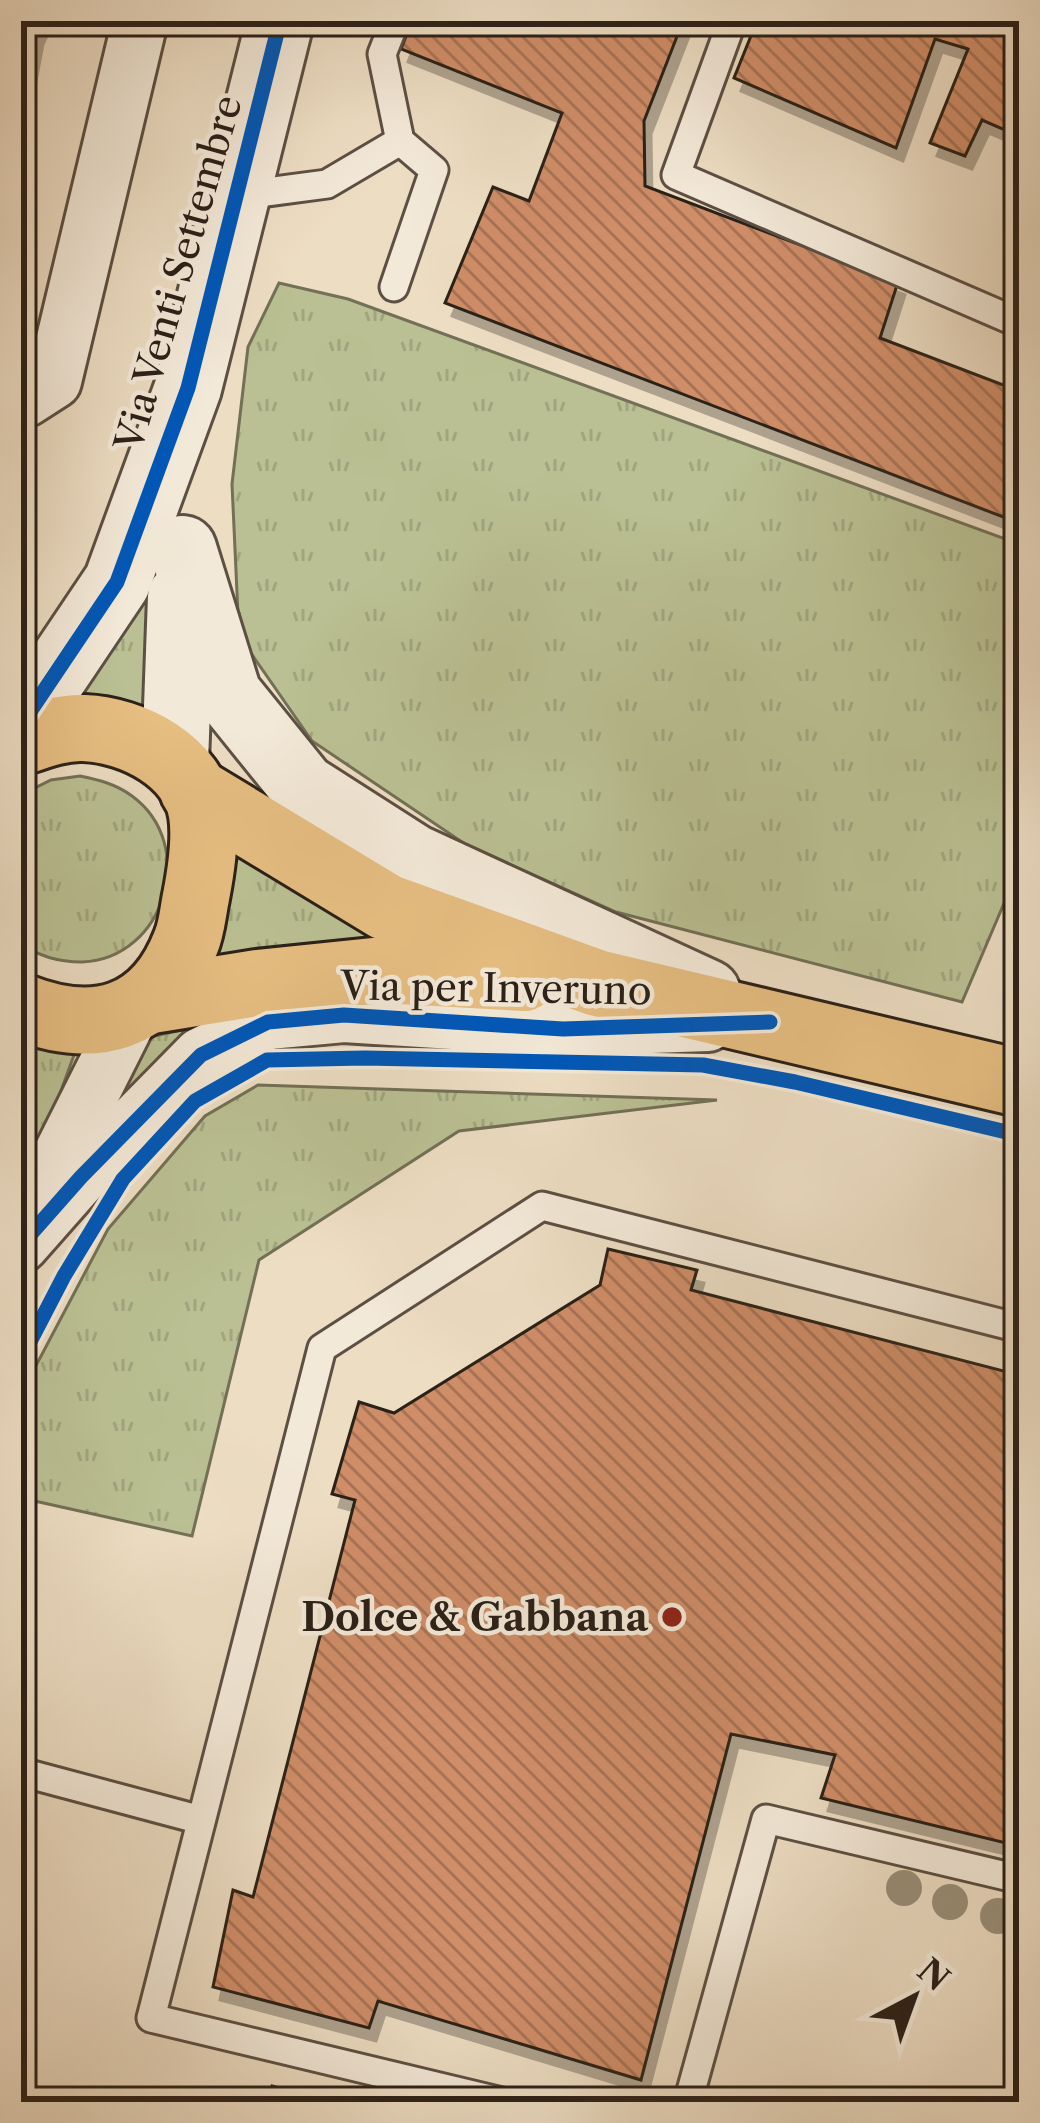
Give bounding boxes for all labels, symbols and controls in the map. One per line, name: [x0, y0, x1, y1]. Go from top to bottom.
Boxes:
street label: Via Venti Settembre: [104, 89, 252, 458]
street label: Via per Inveruno: [339, 961, 652, 1015]
place label: Dolce & Gabbana: [301, 1593, 648, 1641]
marker: Dolce & Gabbana: [659, 1604, 685, 1630]
north arrow: [854, 1937, 974, 2057]
text: N: [909, 1950, 958, 2000]

